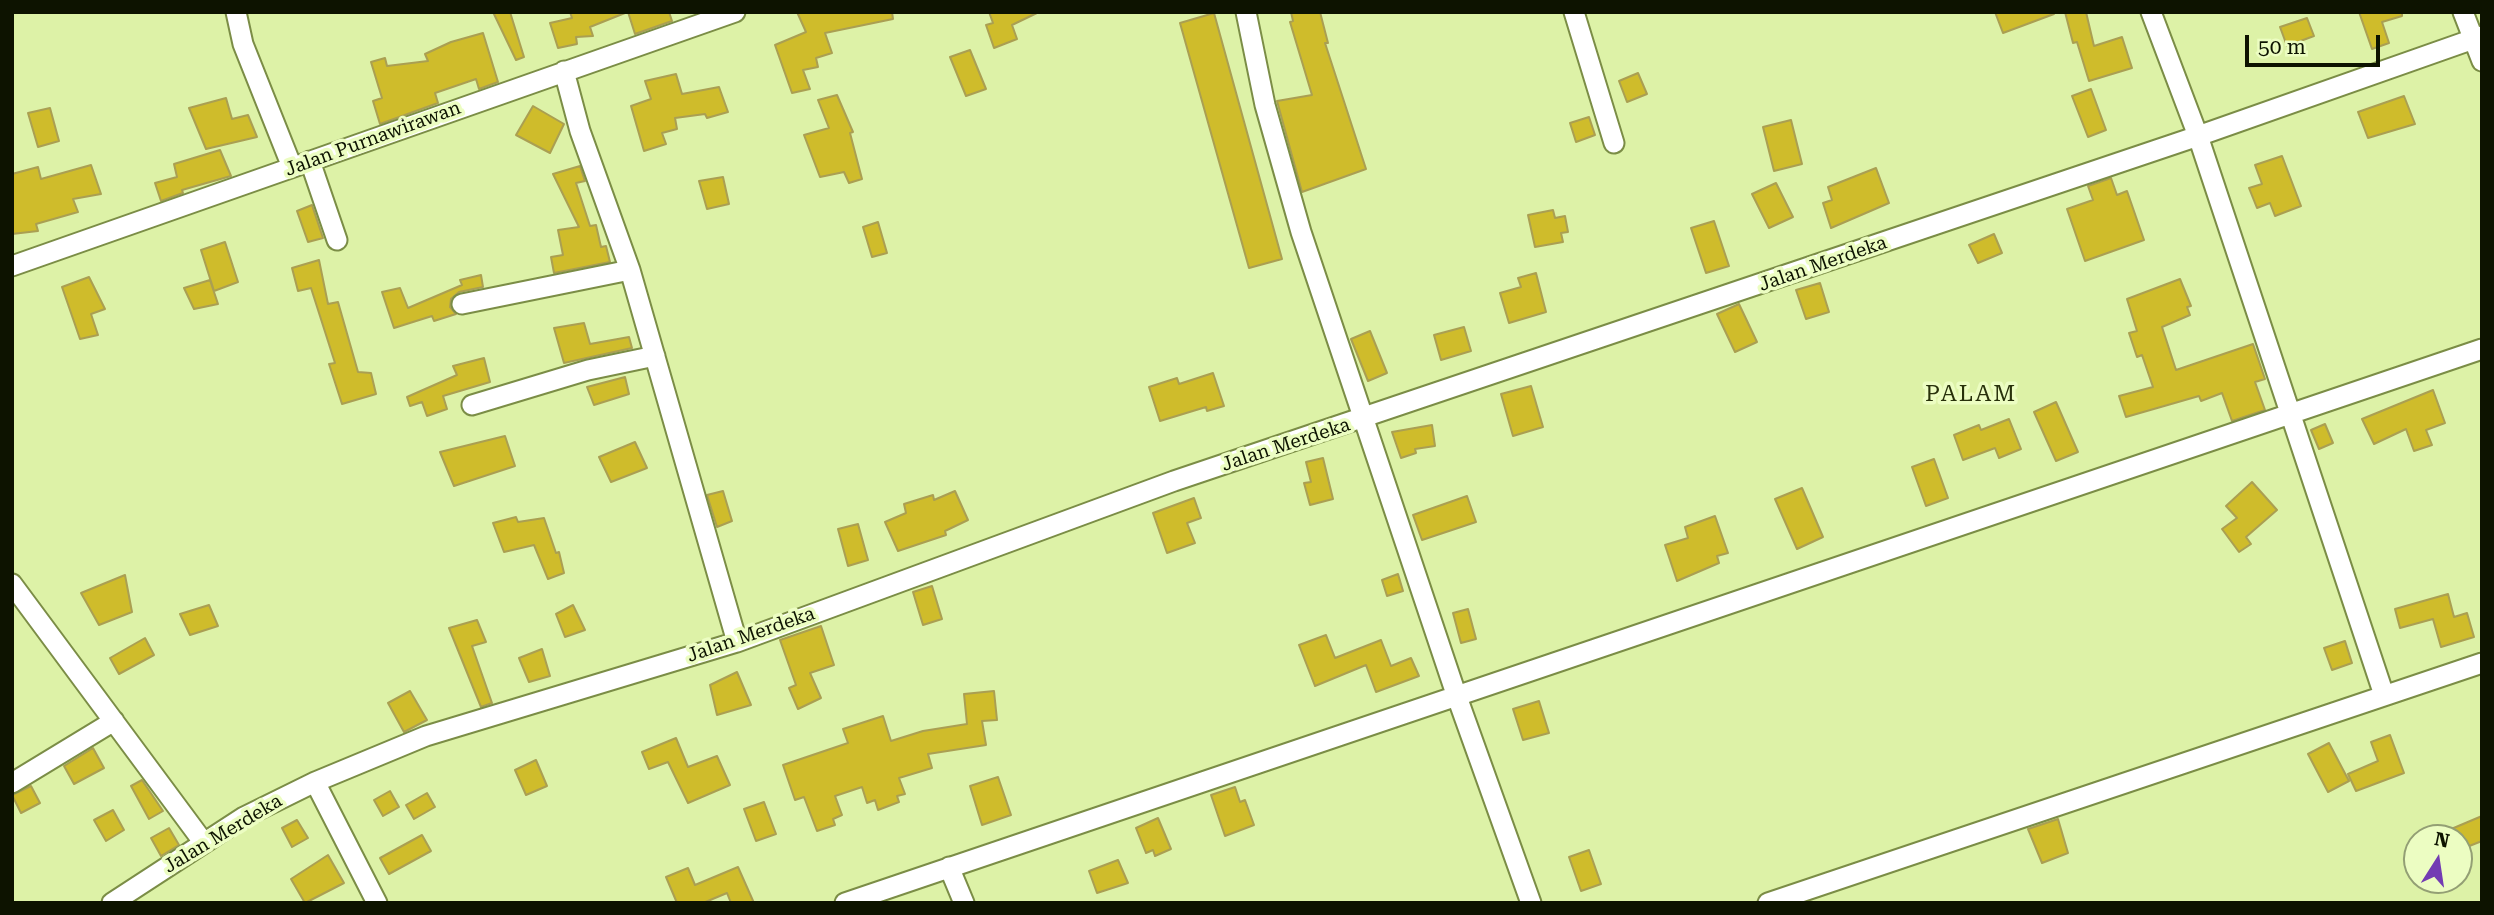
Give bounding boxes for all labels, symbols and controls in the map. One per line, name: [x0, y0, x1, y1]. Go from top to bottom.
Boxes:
scale bar: [2249, 21, 2384, 65]
text: 50 m: [2258, 35, 2306, 59]
street label: Jalan Purnawirawan: [282, 97, 464, 181]
street label: Jalan Merdeka: [1756, 231, 1890, 297]
district label: PALAM: [1926, 380, 2016, 408]
street label: Jalan Merdeka: [1219, 413, 1353, 477]
street label: Jalan Merdeka: [684, 602, 818, 668]
street label: Jalan Merdeka: [160, 790, 286, 878]
north arrow: [2403, 824, 2473, 894]
text: N: [2432, 827, 2452, 853]

